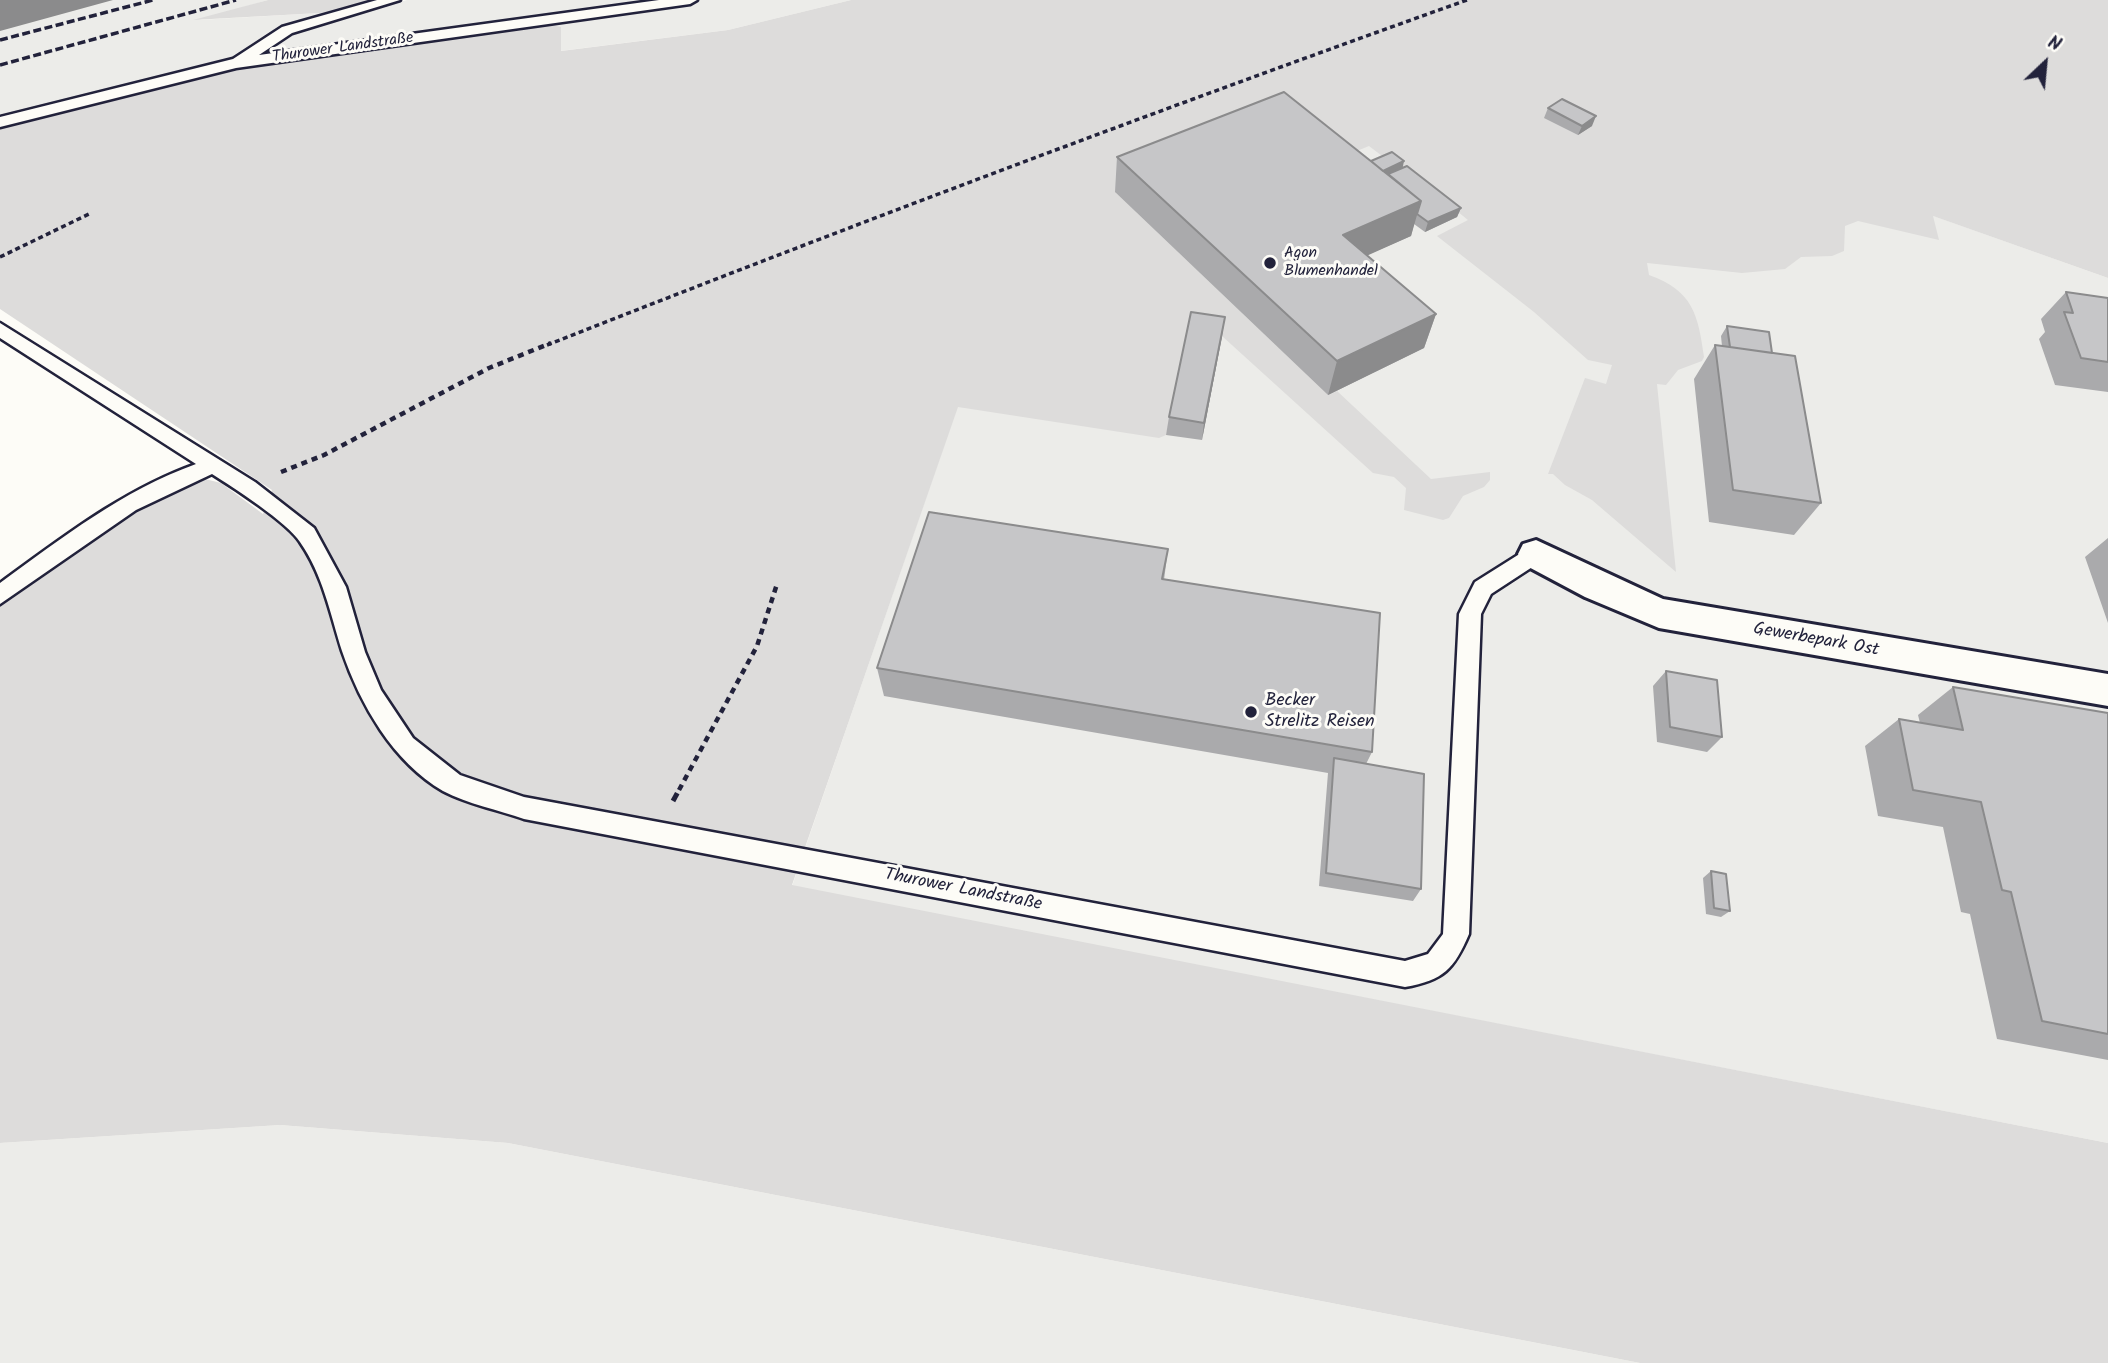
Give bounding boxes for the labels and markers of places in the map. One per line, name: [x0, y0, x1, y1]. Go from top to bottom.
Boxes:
place label: Agon Blumenhandel: [1284, 244, 1378, 282]
marker: Agon Blumenhandel: [1262, 255, 1278, 271]
place label: Becker Strelitz Reisen: [1265, 691, 1375, 734]
marker: Becker Strelitz Reisen: [1243, 704, 1259, 720]

